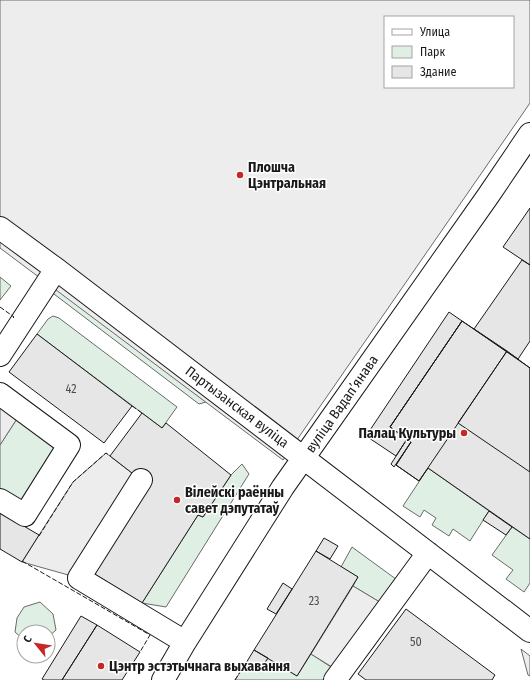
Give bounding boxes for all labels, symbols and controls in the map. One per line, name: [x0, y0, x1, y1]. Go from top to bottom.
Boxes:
legend: [384, 16, 514, 88]
text: Улица: [419, 25, 450, 39]
text: Парк: [420, 45, 446, 59]
text: Здание: [420, 65, 456, 79]
place label: Плошча Цэнтральная: [248, 159, 326, 192]
marker: Плошча Цэнтральная: [235, 170, 245, 180]
street label: вуліца Вадапʼянава: [302, 352, 382, 456]
street label: Партызанская вуліца: [182, 363, 292, 452]
house number: 42: [66, 382, 76, 396]
place label: Палац Культуры: [358, 425, 456, 442]
marker: Палац Культуры: [459, 428, 469, 438]
place label: Вілейскі раённы савет дэпутатаў: [185, 484, 284, 517]
marker: Вілейскі раённы савет дэпутатаў: [172, 495, 182, 505]
house number: 23: [309, 594, 319, 608]
north arrow: [16, 624, 56, 664]
text: С: [21, 633, 35, 645]
house number: 50: [410, 635, 422, 649]
place label: Цэнтр эстэтычнага выхавання: [109, 658, 290, 675]
marker: Цэнтр эстэтычнага выхавання: [96, 661, 106, 671]

